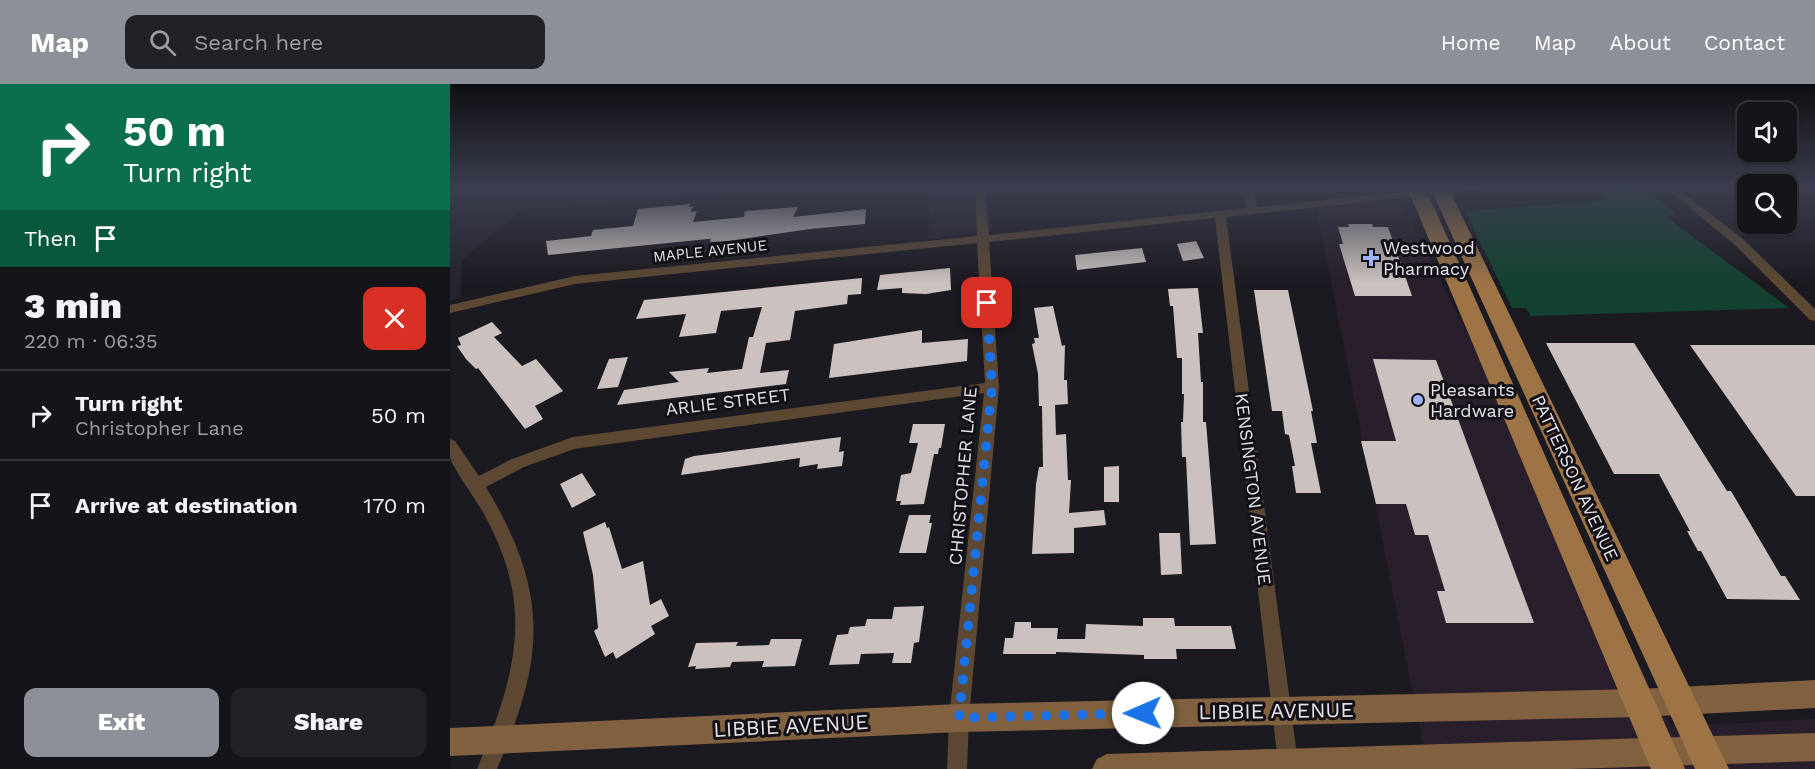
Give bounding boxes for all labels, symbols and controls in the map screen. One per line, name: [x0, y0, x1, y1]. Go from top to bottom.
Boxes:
search box: [125, 15, 545, 69]
text: Map: [30, 26, 89, 59]
icon: search: [146, 26, 179, 59]
text: Search here: [194, 30, 323, 55]
text: Home: [1441, 30, 1501, 55]
text: Map: [1534, 30, 1577, 55]
text: About: [1610, 30, 1671, 55]
text: Contact: [1704, 30, 1785, 55]
map controls: [1737, 102, 1797, 234]
button: sound: [1737, 102, 1797, 162]
text: 50 m: [123, 107, 226, 156]
icon: right: [24, 108, 102, 186]
text: Turn right: [123, 157, 252, 189]
button: search: [1737, 174, 1797, 234]
icon: arrive: [89, 222, 122, 255]
text: Then: [24, 226, 77, 251]
street label: MAPLE AVENUE: [652, 236, 768, 266]
place label: Westwood Pharmacy: [1383, 237, 1475, 279]
marker: Westwood Pharmacy: [1364, 251, 1378, 265]
pin: [961, 277, 1012, 328]
text: 3 min: [24, 285, 122, 327]
icon: arrive: [970, 286, 1003, 319]
button: close: [363, 287, 426, 350]
text: 220 m · 06:35: [24, 329, 158, 353]
place label: Pleasants Hardware: [1430, 379, 1515, 421]
street label: ARLIE STREET: [665, 383, 791, 420]
street label: CHRISTOPHER LANE: [944, 386, 981, 566]
text: Turn right: [75, 391, 182, 416]
street label: KENSINGTON AVENUE: [1231, 392, 1276, 586]
street label: PATTERSON AVENUE: [1528, 392, 1623, 564]
marker: Pleasants Hardware: [1411, 393, 1425, 407]
icon: right: [24, 399, 57, 432]
text: 50 m: [371, 403, 426, 428]
text: Christopher Lane: [75, 416, 244, 440]
icon: arrive: [24, 489, 57, 522]
text: Arrive at destination: [75, 493, 298, 518]
text: 170 m: [363, 493, 426, 518]
position arrow: [1111, 681, 1175, 745]
button: Exit: [24, 688, 219, 757]
button: Share: [231, 688, 426, 757]
street label: LIBBIE AVENUE: [1198, 697, 1354, 724]
street label: LIBBIE AVENUE: [713, 709, 869, 742]

